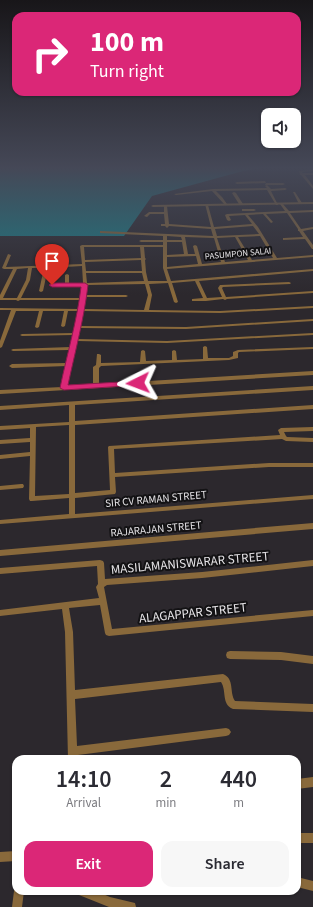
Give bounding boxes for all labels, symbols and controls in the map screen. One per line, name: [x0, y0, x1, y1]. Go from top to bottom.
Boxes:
text: 100 m: [90, 22, 164, 62]
icon: right: [24, 28, 76, 80]
text: Turn right: [90, 59, 164, 84]
map controls: [261, 108, 301, 148]
button: sound: [261, 108, 301, 148]
pin: [35, 244, 69, 285]
street label: PASUMPON SALAI: [204, 245, 272, 263]
icon: arrive: [41, 250, 63, 272]
position arrow: [117, 362, 159, 404]
street label: SIR CV RAMAN STREET: [104, 487, 208, 511]
street label: RAJARAJAN STREET: [110, 518, 202, 540]
street label: MASILAMANISWARAR STREET: [110, 547, 270, 579]
street label: ALAGAPPAR STREET: [138, 598, 248, 628]
text: 14:10: [56, 762, 112, 797]
text: 2: [160, 762, 172, 797]
text: 440: [220, 762, 257, 797]
text: Arrival: [66, 794, 101, 812]
text: min: [155, 794, 176, 812]
text: m: [233, 794, 244, 812]
button: Exit: [24, 841, 153, 887]
button: Share: [161, 841, 289, 887]

